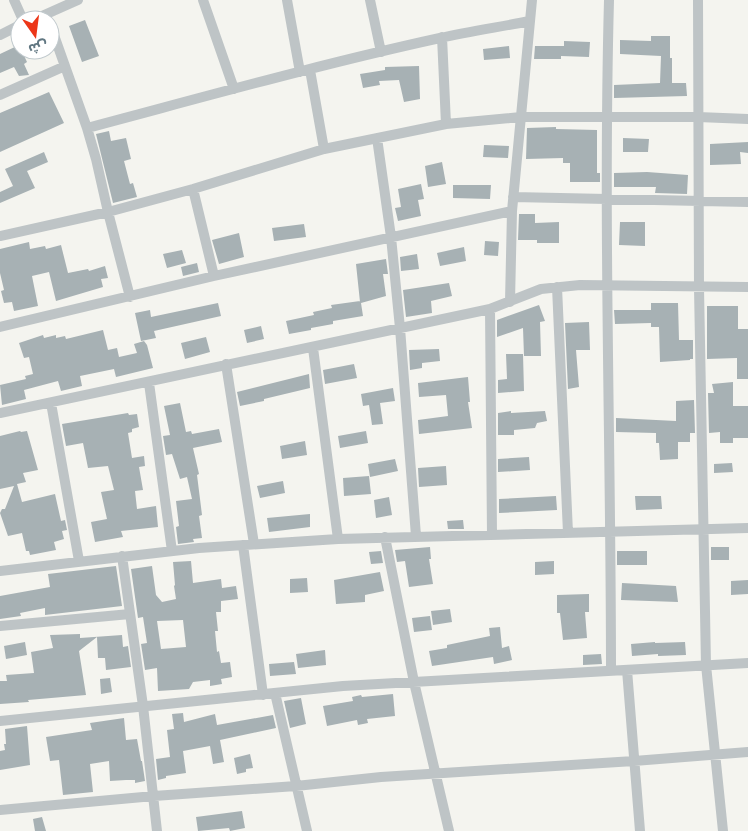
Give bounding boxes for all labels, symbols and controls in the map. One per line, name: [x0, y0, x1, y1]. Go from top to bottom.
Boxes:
north arrow: [10, 10, 60, 60]
text: ش: [27, 38, 49, 58]

